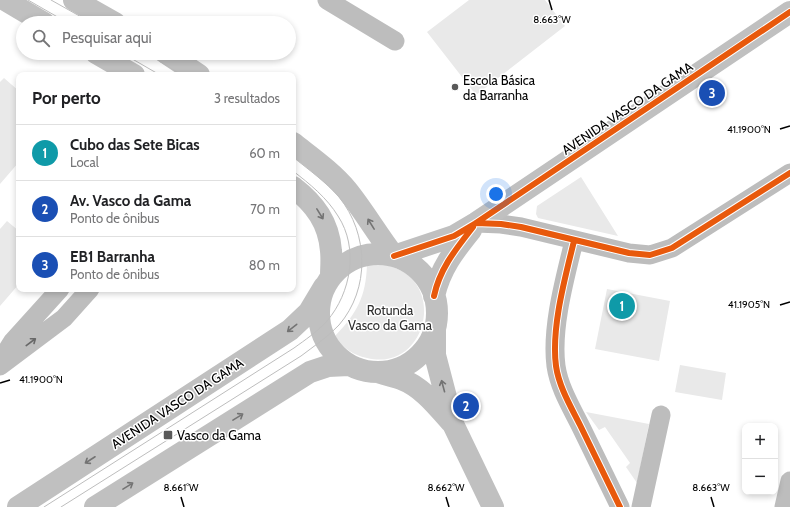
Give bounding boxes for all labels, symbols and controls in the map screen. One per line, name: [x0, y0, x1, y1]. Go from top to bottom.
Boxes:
text: 8.663°W: [533, 13, 571, 26]
search box: [16, 16, 296, 60]
icon: search: [30, 27, 52, 49]
text: Pesquisar aqui: [62, 29, 152, 47]
street label: AVENIDA VASCO DA GAMA: [559, 58, 695, 158]
place label: Escola Básica da Barranha: [463, 72, 536, 103]
pin: 3: [699, 78, 725, 108]
marker: Escola Básica da Barranha: [450, 82, 460, 92]
text: Por perto: [32, 88, 101, 108]
text: 3 resultados: [214, 90, 280, 106]
text: 41.1900°N: [727, 123, 771, 136]
text: Cubo das Sete Bicas: [70, 136, 200, 154]
text: 1: [43, 145, 47, 161]
text: 60 m: [249, 145, 280, 161]
text: Local: [70, 154, 99, 170]
your location: [486, 184, 506, 204]
text: Av. Vasco da Gama: [70, 192, 191, 210]
text: 2: [42, 201, 48, 217]
text: 70 m: [250, 201, 280, 217]
one-way arrow: [315, 209, 324, 220]
text: Ponto de ônibus: [70, 210, 159, 226]
one-way arrow: [367, 218, 375, 230]
text: EB1 Barranha: [70, 248, 155, 266]
text: 3: [41, 257, 49, 273]
text: 80 m: [249, 257, 280, 273]
text: Ponto de ônibus: [70, 266, 159, 282]
pin: 1: [609, 291, 635, 321]
text: 41.1905°N: [728, 298, 770, 311]
park label: Rotunda Vasco da Gama: [348, 302, 433, 333]
one-way arrow: [287, 324, 298, 332]
one-way arrow: [26, 338, 37, 347]
street label: AVENIDA VASCO DA GAMA: [108, 354, 246, 452]
text: 41.1900°N: [19, 373, 63, 386]
one-way arrow: [439, 380, 446, 393]
pin: 2: [453, 391, 479, 421]
one-way arrow: [232, 413, 243, 421]
map controls: [742, 423, 778, 495]
button: +: [742, 423, 778, 459]
place label: Vasco da Gama: [177, 427, 262, 443]
marker: Vasco da Gama: [162, 429, 174, 441]
one-way arrow: [84, 456, 95, 465]
button: −: [742, 459, 778, 495]
text: 8.661°W: [163, 481, 199, 494]
text: 8.662°W: [427, 481, 465, 494]
text: 8.663°W: [692, 481, 730, 494]
one-way arrow: [122, 482, 133, 490]

